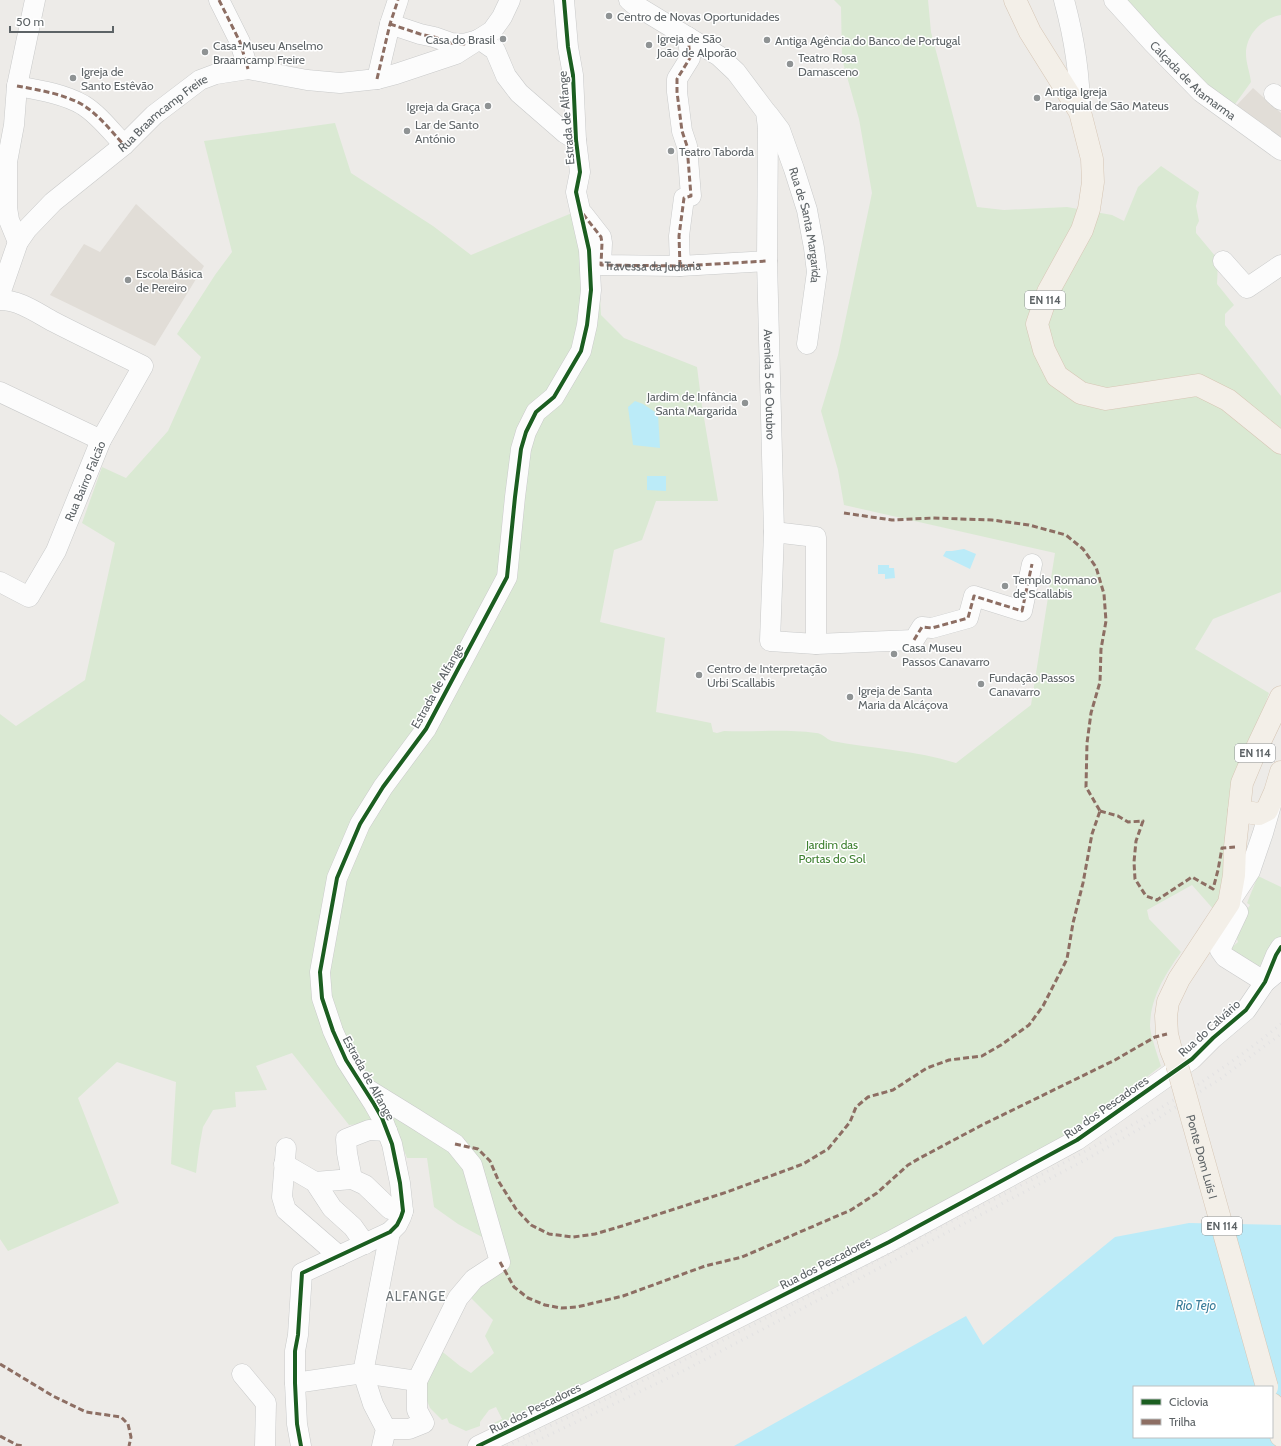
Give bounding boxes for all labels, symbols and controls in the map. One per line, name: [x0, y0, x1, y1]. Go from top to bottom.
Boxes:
scale bar: [10, 8, 113, 34]
place label: Centro de Novas Oportunidades: [617, 9, 780, 24]
marker: Centro de Novas Oportunidades: [604, 11, 614, 21]
text: 50 m: [16, 14, 44, 29]
place label: Igreja de São João de Alporão: [656, 31, 737, 60]
place label: Casa do Brasil: [426, 32, 495, 47]
place label: Antiga Agência do Banco de Portugal: [775, 33, 961, 48]
marker: Casa do Brasil: [498, 34, 508, 44]
marker: Antiga Agência do Banco de Portugal: [762, 35, 772, 45]
street label: Calçada de Atamarma: [1147, 37, 1240, 123]
place label: Casa-Museu Anselmo Braamcamp Freire: [213, 38, 324, 67]
marker: Igreja de São João de Alporão: [644, 40, 654, 50]
marker: Casa-Museu Anselmo Braamcamp Freire: [200, 47, 210, 57]
place label: Teatro Rosa Damasceno: [798, 50, 859, 79]
marker: Teatro Rosa Damasceno: [785, 59, 795, 69]
place label: Igreja de Santo Estêvão: [81, 64, 154, 93]
street label: Rua Braamcamp Freire: [114, 70, 209, 155]
street label: Estrada de Alfange: [554, 70, 578, 166]
marker: Igreja de Santo Estêvão: [68, 73, 78, 83]
place label: Antiga Igreja Paroquial de São Mateus: [1045, 84, 1169, 113]
marker: Antiga Igreja Paroquial de São Mateus: [1032, 93, 1042, 103]
place label: Igreja da Graça: [407, 99, 480, 114]
marker: Igreja da Graça: [483, 101, 493, 111]
place label: Lar de Santo António: [415, 117, 479, 146]
marker: Lar de Santo António: [402, 126, 412, 136]
place label: Teatro Taborda: [679, 144, 754, 159]
marker: Teatro Taborda: [666, 146, 676, 156]
street label: Rua de Santa Margarida: [786, 165, 825, 284]
street label: Travessa da Judiaria: [604, 257, 702, 274]
place label: Escola Básica de Pereiro: [136, 266, 203, 295]
marker: Escola Básica de Pereiro: [123, 275, 133, 285]
road number: EN 114: [1025, 291, 1065, 309]
street label: Avenida 5 de Outubro: [761, 329, 779, 440]
place label: Jardim de Infância Santa Margarida: [646, 389, 737, 418]
marker: Jardim de Infância Santa Margarida: [740, 398, 750, 408]
street label: Rua Bairro Falcão: [61, 438, 109, 523]
place label: Templo Romano de Scallabis: [1013, 572, 1097, 601]
marker: Templo Romano de Scallabis: [1000, 581, 1010, 591]
place label: Casa Museu Passos Canavarro: [902, 640, 990, 669]
street label: Estrada de Alfange: [408, 641, 466, 731]
marker: Casa Museu Passos Canavarro: [889, 649, 899, 659]
place label: Centro de Interpretação Urbi Scallabis: [707, 661, 827, 690]
marker: Centro de Interpretação Urbi Scallabis: [694, 670, 704, 680]
place label: Fundação Passos Canavarro: [989, 670, 1075, 699]
marker: Fundação Passos Canavarro: [976, 679, 986, 689]
place label: Igreja de Santa Maria da Alcáçova: [858, 683, 948, 712]
marker: Igreja de Santa Maria da Alcáçova: [845, 692, 855, 702]
road number: EN 114: [1235, 744, 1275, 762]
park label: Jardim das Portas do Sol: [799, 837, 866, 866]
street label: Rua do Calvário: [1175, 996, 1243, 1060]
street label: Estrada de Alfange: [340, 1033, 398, 1123]
street label: Rua dos Pescadores: [1061, 1072, 1151, 1142]
street label: Ponte Dom Luís I: [1184, 1113, 1221, 1200]
road number: EN 114: [1202, 1217, 1242, 1235]
street label: Rua dos Pescadores: [777, 1234, 873, 1292]
district label: ALFANGE: [386, 1288, 446, 1304]
water label: Rio Tejo: [1176, 1297, 1217, 1314]
street label: Rua dos Pescadores: [487, 1379, 583, 1437]
legend: [1133, 1386, 1273, 1438]
text: Ciclovia: [1169, 1394, 1208, 1409]
text: Trilha: [1169, 1414, 1196, 1429]

